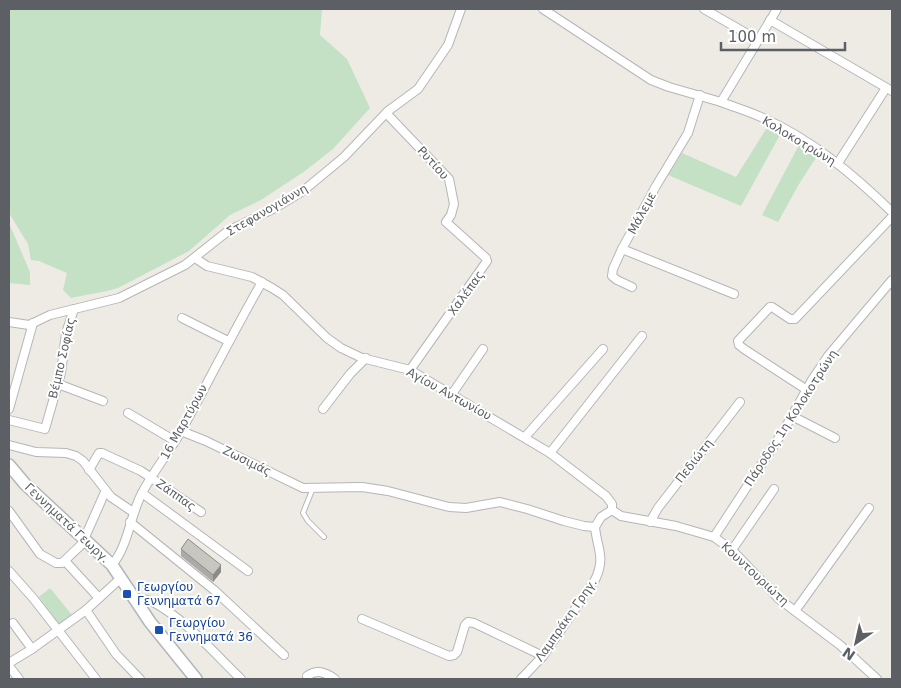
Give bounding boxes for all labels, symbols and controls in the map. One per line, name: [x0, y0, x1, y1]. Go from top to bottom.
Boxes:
scale bar: [721, 20, 845, 52]
text: 100 m: [728, 28, 776, 46]
street label: Κολοκοτρώνη: [760, 114, 838, 168]
street label: Ρυτίου: [414, 144, 452, 182]
street label: Στεφανογιάννη: [224, 181, 310, 239]
street label: Μάλεμε: [625, 189, 659, 237]
street label: Χαλέπας: [445, 268, 487, 318]
street label: Βέμπο Σοφίας: [46, 316, 78, 400]
street label: Πάροδος 1η Κολοκοτρώνη: [742, 347, 840, 489]
street label: Αγίου Αντωνίου: [404, 365, 494, 423]
street label: 16 Μαρτύρων: [158, 382, 211, 462]
street label: Πεδιώτη: [673, 436, 715, 486]
street label: Ζωσιμάς: [220, 443, 274, 479]
street label: Ζάππας: [153, 476, 199, 514]
street label: Γεννηματά Γεωργ.: [22, 480, 112, 566]
street label: Κουντουριώτη: [718, 539, 792, 609]
street label: Λαμπράκη Γρηγ.: [532, 576, 600, 664]
place label: Γεωργίου Γεννηματά 67: [137, 580, 221, 608]
marker: Γεωργίου Γεννηματά 67: [121, 588, 133, 600]
place label: Γεωργίου Γεννηματά 36: [169, 616, 253, 644]
north arrow: [831, 618, 881, 668]
marker: Γεωργίου Γεννηματά 36: [153, 624, 165, 636]
text: N: [839, 644, 858, 664]

